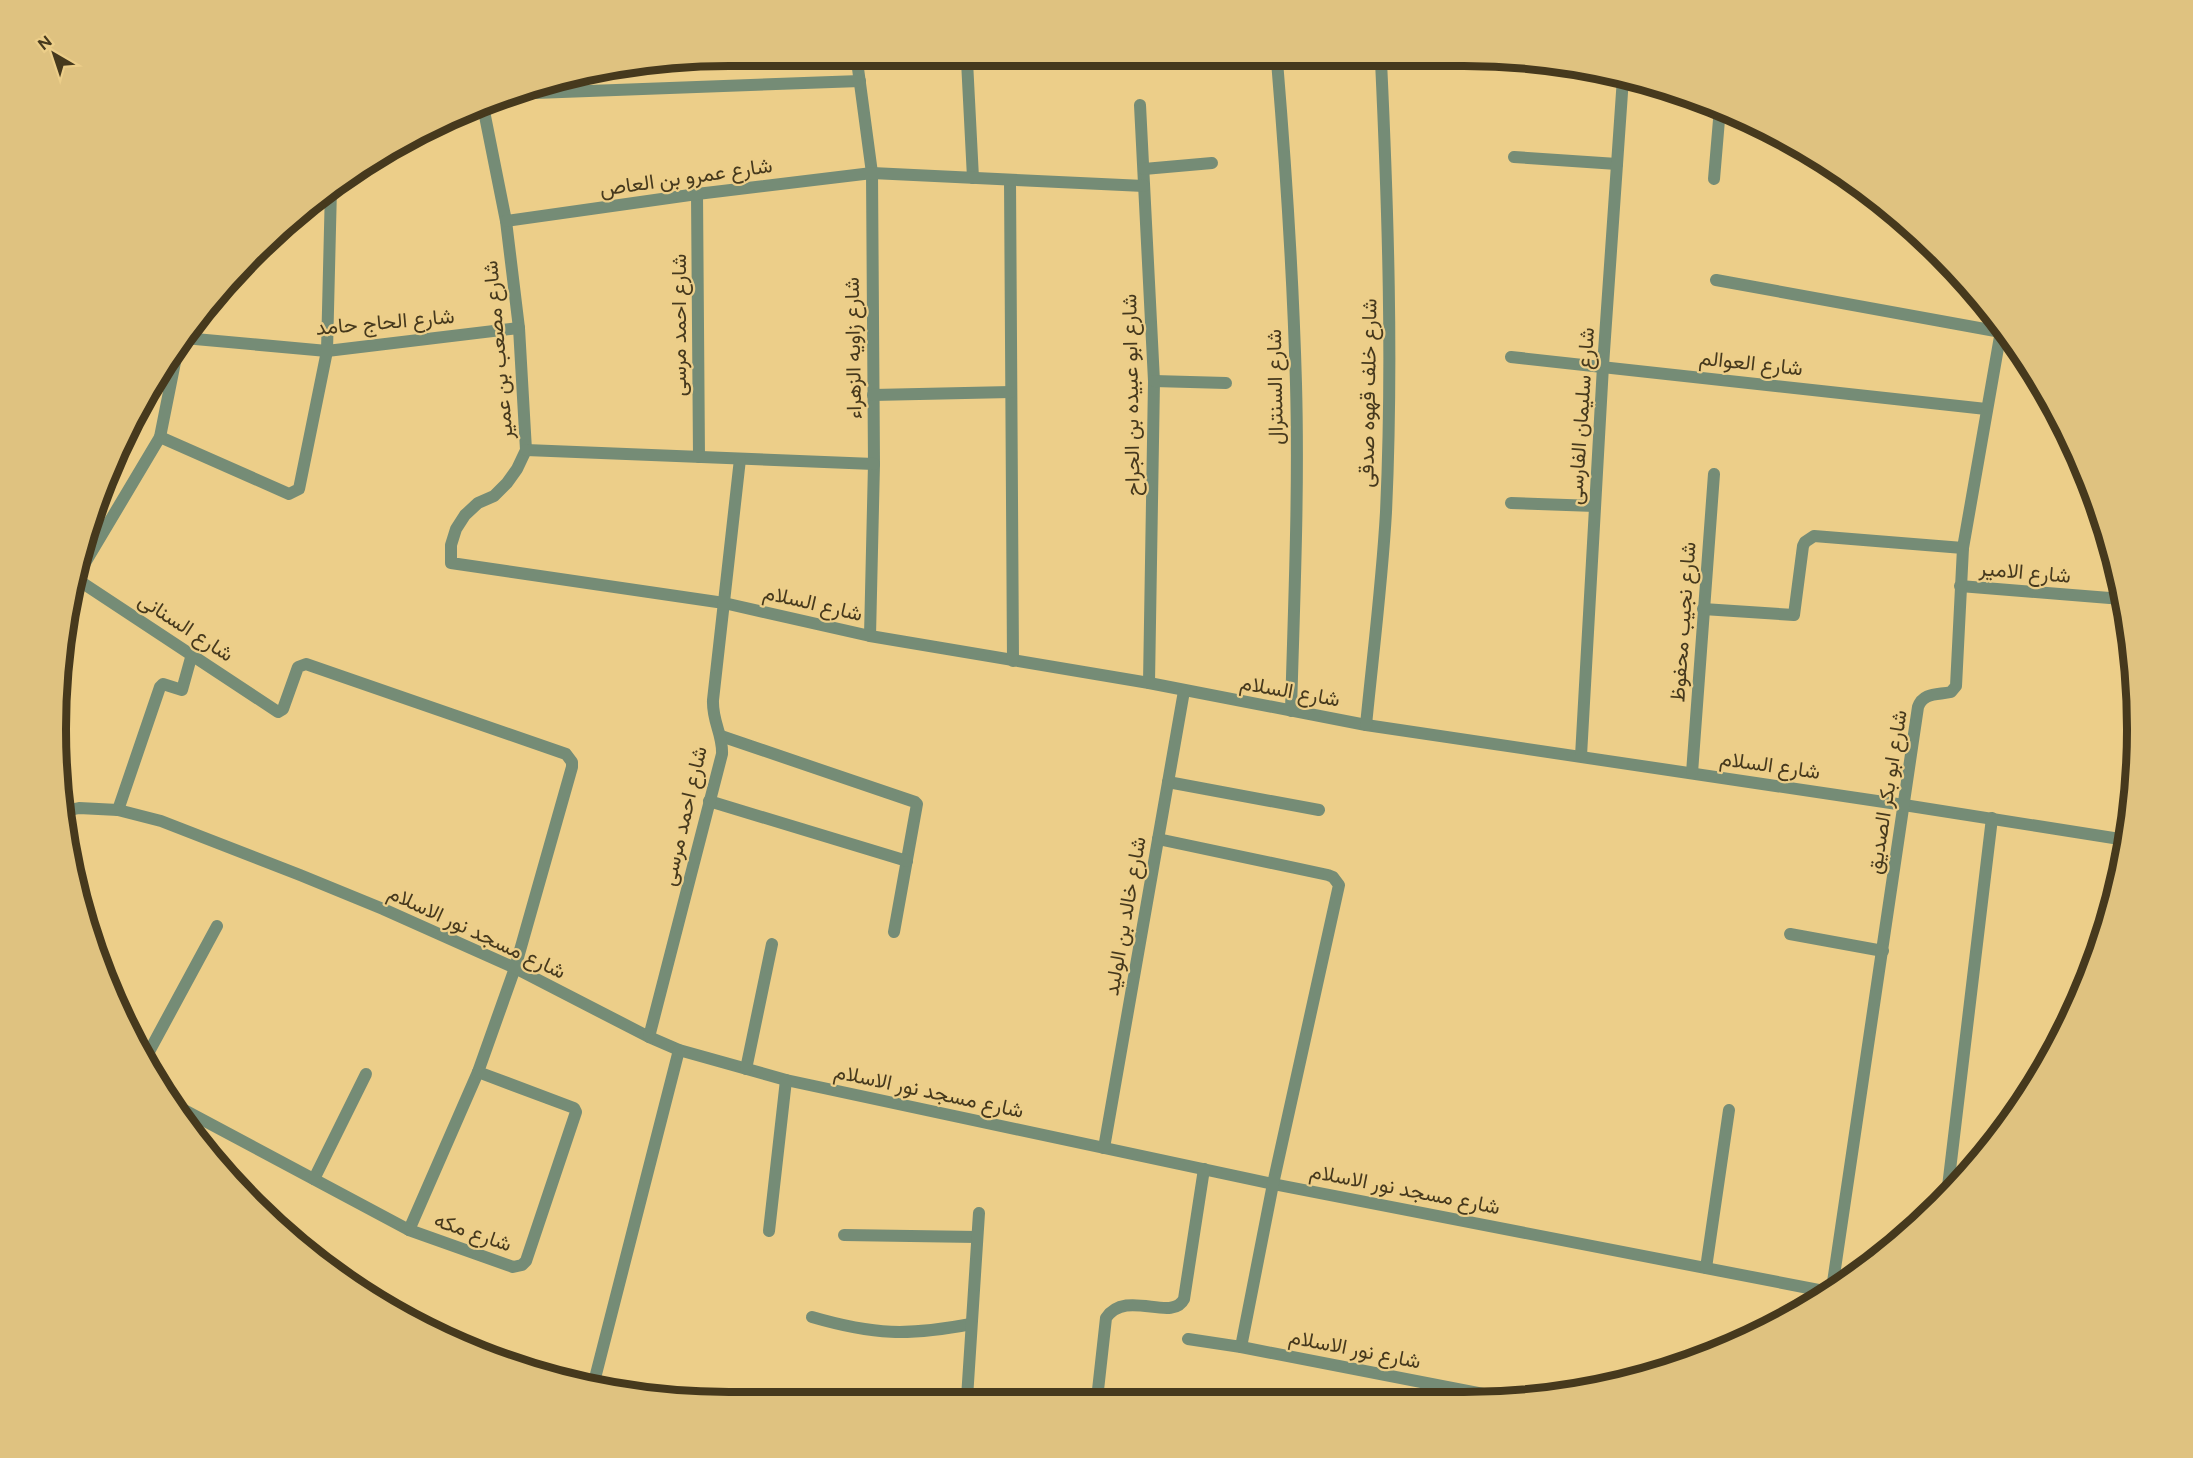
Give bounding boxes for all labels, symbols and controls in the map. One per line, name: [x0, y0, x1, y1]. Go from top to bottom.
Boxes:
north arrow: [24, 24, 84, 84]
text: N: [34, 31, 56, 54]
street label: شارع عمرو بن العاص: [598, 152, 774, 203]
street label: شارع احمد مرسى: [666, 254, 693, 396]
street label: شارع مصعب بن عمير: [477, 259, 520, 441]
street label: شارع زاويه الزهراء: [839, 277, 868, 419]
street label: شارع ابو عبيده بن الجراح: [1116, 294, 1147, 496]
street label: شارع خلف قهوه صدقى: [1353, 298, 1384, 488]
street label: شارع الحاج حامد: [314, 303, 456, 342]
street label: شارع سليمان الفارسى: [1562, 326, 1601, 506]
street label: شارع السنترال: [1261, 329, 1290, 445]
street label: شارع العوالم: [1698, 345, 1804, 382]
street label: شارع نجيب محفوظ: [1664, 541, 1703, 703]
street label: شارع الامير: [1977, 555, 2072, 590]
street label: شارع السلام: [761, 579, 865, 628]
street label: شارع السنانى: [133, 587, 238, 668]
street label: شارع السلام: [1238, 669, 1342, 714]
street label: شارع ابو بكر الصديق: [1861, 708, 1914, 876]
street label: شارع احمد مرسى: [655, 744, 714, 889]
street label: شارع السلام: [1718, 745, 1822, 786]
street label: شارع خالد بن الوليد: [1098, 834, 1153, 998]
street label: شارع مسجد نور الاسلام: [384, 879, 570, 986]
street label: شارع مسجد نور الاسلام: [832, 1058, 1026, 1125]
street label: شارع مسجد نور الاسلام: [1307, 1158, 1502, 1221]
street label: شارع مكه: [431, 1207, 515, 1258]
street label: شارع نور الاسلام: [1287, 1323, 1423, 1375]

